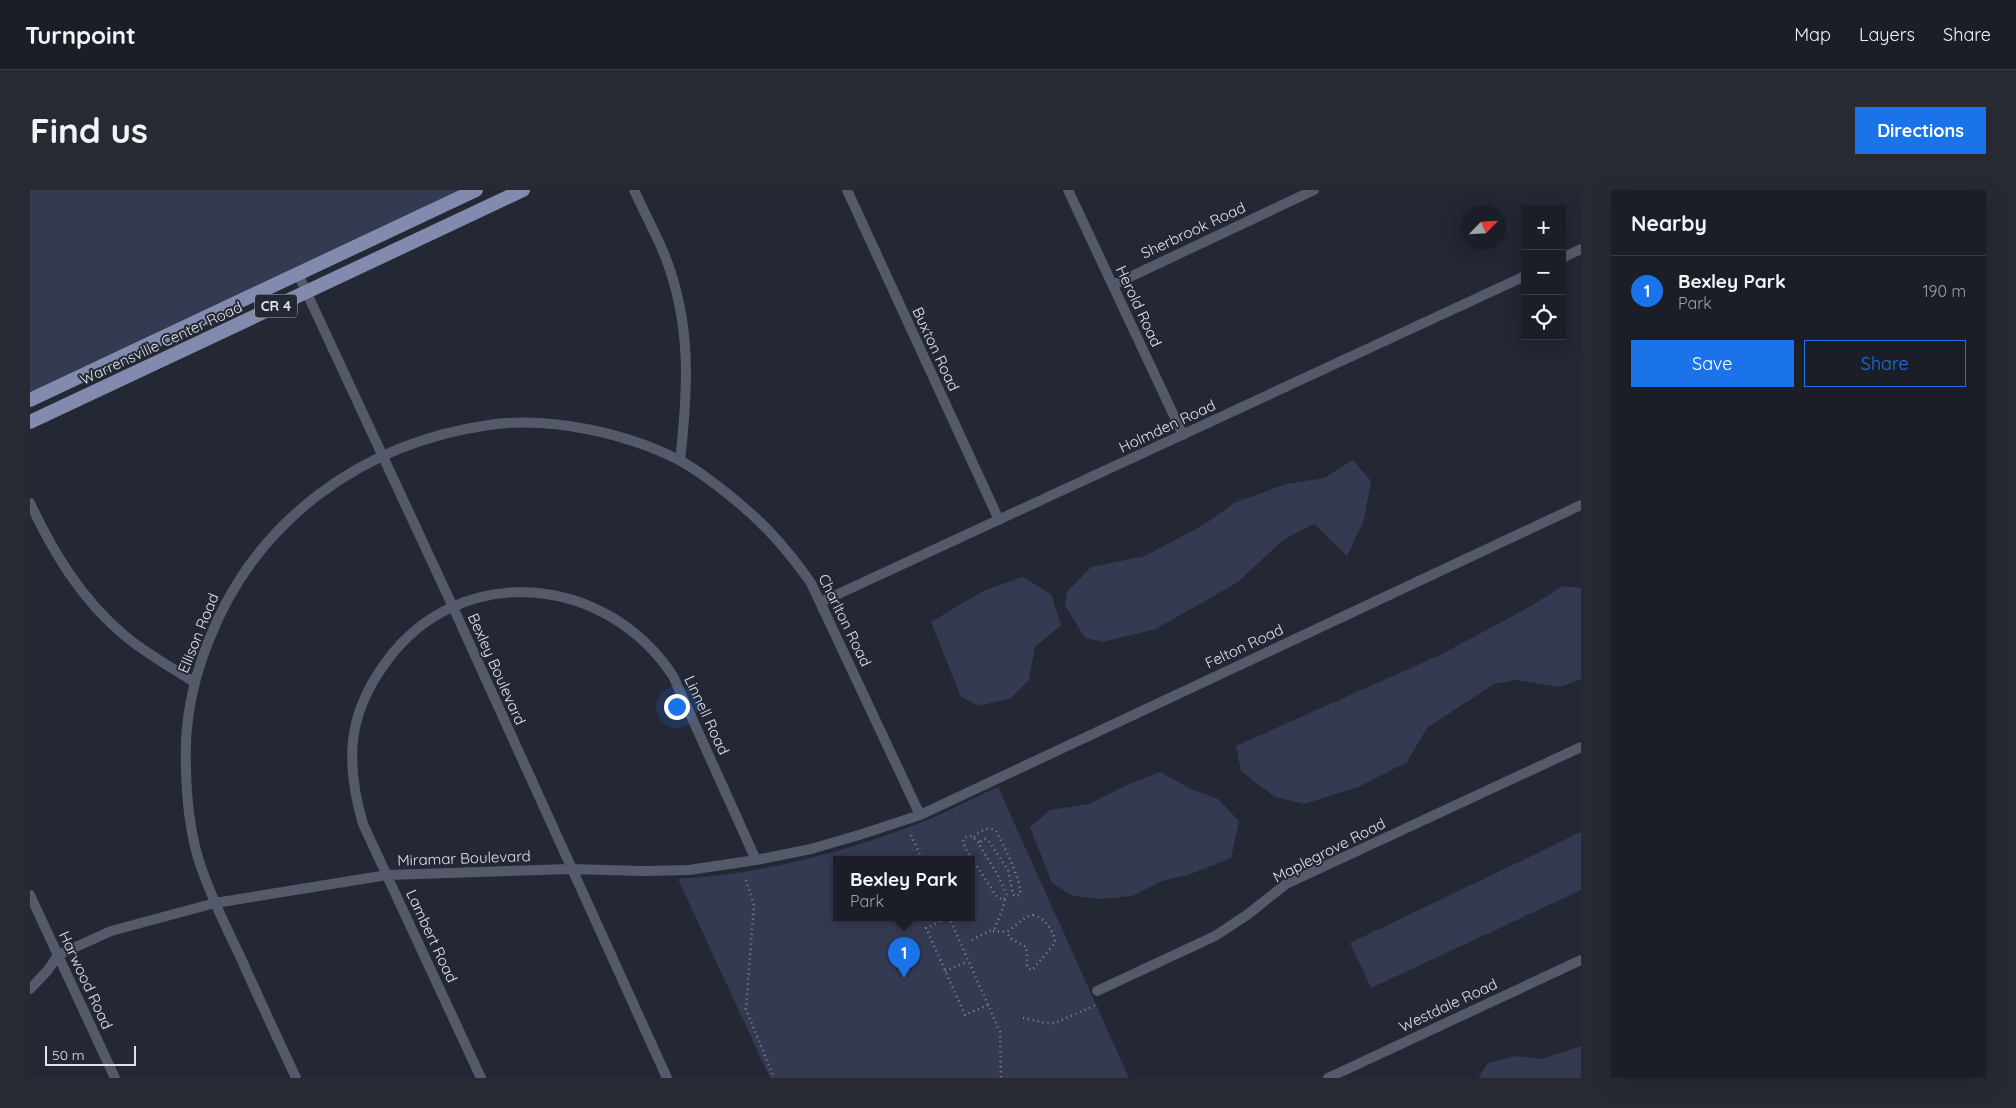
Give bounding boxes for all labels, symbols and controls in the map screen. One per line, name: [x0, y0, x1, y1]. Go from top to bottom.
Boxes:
text: Turnpoint: [25, 20, 136, 50]
text: Map: [1794, 23, 1831, 46]
text: Layers: [1859, 23, 1915, 46]
text: Share: [1943, 23, 1991, 46]
button: Directions: [1855, 107, 1986, 154]
text: Find us: [30, 108, 148, 152]
street label: Sherbrook Road: [1138, 197, 1248, 263]
north arrow: [1461, 205, 1506, 250]
map controls: [1521, 205, 1566, 340]
button: +: [1521, 205, 1566, 250]
text: Nearby: [1631, 210, 1707, 236]
button: −: [1521, 250, 1566, 295]
street label: Herold Road: [1112, 262, 1166, 350]
text: Bexley Park: [1678, 269, 1786, 293]
text: 1: [1644, 281, 1650, 301]
text: 190 m: [1923, 281, 1966, 301]
text: Park: [1678, 293, 1712, 313]
road number: CR 4: [255, 294, 297, 318]
button: locate: [1521, 295, 1566, 340]
street label: Warrensville Center Road: [77, 297, 245, 389]
street label: Buxton Road: [908, 304, 964, 394]
button: Save: [1631, 340, 1794, 387]
button: Share: [1804, 340, 1966, 387]
street label: Holmden Road: [1116, 395, 1218, 457]
street label: Charlton Road: [814, 571, 876, 669]
street label: Ellison Road: [173, 590, 223, 676]
street label: Bexley Boulevard: [464, 610, 530, 728]
street label: Felton Road: [1202, 620, 1286, 672]
street label: Linnell Road: [680, 672, 734, 758]
your location: [664, 694, 690, 720]
street label: Maplegrove Road: [1270, 813, 1388, 887]
street label: Miramar Boulevard: [397, 846, 531, 870]
popup: [833, 856, 975, 921]
text: Bexley Park: [850, 867, 958, 891]
street label: Lambert Road: [402, 886, 462, 986]
text: Park: [850, 891, 884, 911]
street label: Harwood Road: [55, 928, 117, 1032]
pin: 1: [888, 937, 920, 978]
street label: Westdale Road: [1396, 974, 1500, 1036]
scale bar: [45, 1043, 136, 1066]
text: 50 m: [52, 1046, 85, 1064]

